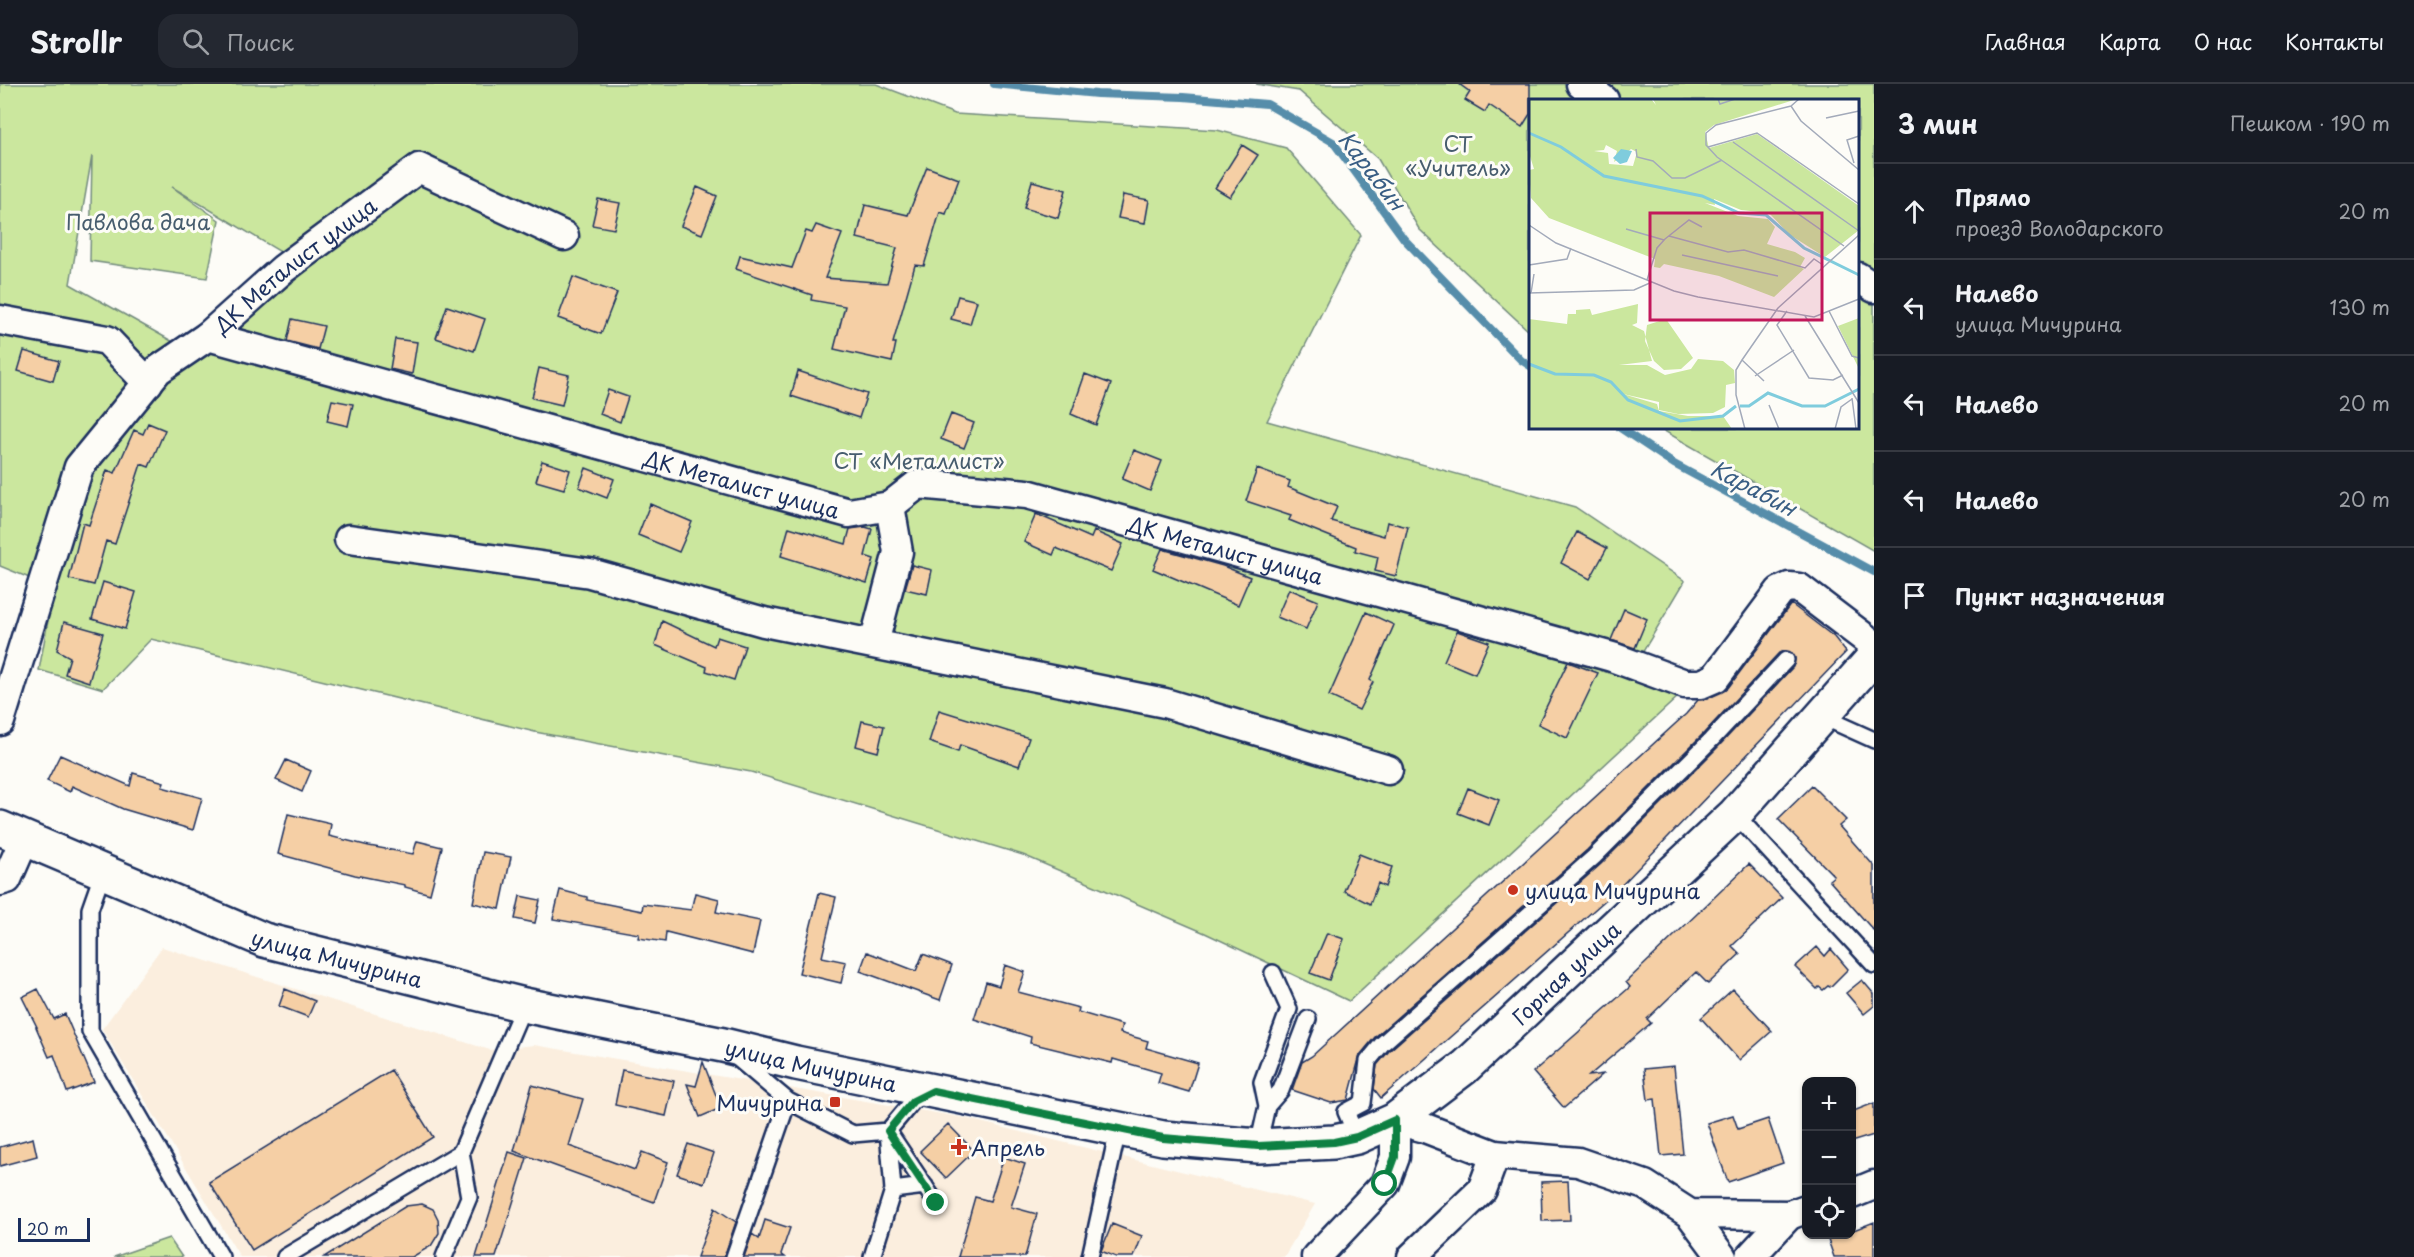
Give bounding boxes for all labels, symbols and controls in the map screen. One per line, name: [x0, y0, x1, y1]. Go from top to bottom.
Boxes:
search box: [158, 14, 578, 68]
text: Strollr: [30, 20, 122, 63]
icon: search: [179, 25, 212, 58]
text: Поиск: [227, 25, 294, 58]
text: Главная: [1985, 25, 2066, 57]
text: Карта: [2099, 25, 2161, 57]
text: О нас: [2194, 25, 2252, 57]
text: Контакты: [2285, 25, 2384, 57]
inset map: [1529, 99, 1859, 429]
text: 3 мин: [1898, 104, 1978, 143]
text: Пешком · 190 m: [2230, 108, 2390, 138]
water label: Карабин: [1331, 123, 1416, 218]
park label: СТ «Учитель»: [1405, 127, 1511, 183]
text: Прямо: [1955, 180, 2030, 213]
street label: ДК Металист улица: [205, 189, 384, 341]
icon: ahead: [1898, 195, 1931, 228]
text: 20 m: [2338, 196, 2390, 226]
park label: Павлова дача: [66, 205, 211, 237]
text: проезд Володарского: [1955, 213, 2164, 243]
text: Налево: [1955, 276, 2038, 309]
icon: left: [1898, 291, 1931, 324]
text: 130 m: [2330, 292, 2390, 322]
text: улица Мичурина: [1955, 309, 2122, 339]
icon: left: [1898, 387, 1931, 420]
text: Налево: [1955, 387, 2038, 420]
text: 20 m: [2338, 388, 2390, 418]
street label: ДК Металист улица: [640, 441, 844, 526]
park label: СТ «Металлист»: [833, 444, 1005, 476]
water label: Карабин: [1705, 451, 1804, 524]
icon: left: [1898, 483, 1931, 516]
text: Налево: [1955, 483, 2038, 516]
text: 20 m: [2338, 484, 2390, 514]
street label: ДК Металист улица: [1124, 507, 1328, 592]
icon: arrive: [1898, 579, 1931, 612]
text: Пункт назначения: [1955, 579, 2165, 612]
place label: улица Мичурина: [1525, 874, 1701, 906]
marker: улица Мичурина: [1506, 883, 1520, 897]
street label: Горная улица: [1504, 913, 1628, 1032]
street label: улица Мичурина: [246, 920, 427, 995]
street label: улица Мичурина: [722, 1030, 900, 1099]
map controls: [1802, 1077, 1856, 1239]
button: +: [1802, 1077, 1856, 1131]
place label: Мичурина: [717, 1086, 824, 1118]
marker: Мичурина: [828, 1095, 842, 1109]
place label: Апрель: [971, 1131, 1045, 1163]
button: −: [1802, 1131, 1856, 1185]
marker: Апрель: [952, 1140, 966, 1154]
route start: [1371, 1170, 1397, 1196]
button: locate: [1802, 1185, 1856, 1239]
route end: [922, 1189, 948, 1215]
scale bar: [18, 1215, 90, 1242]
text: 20 m: [27, 1216, 68, 1240]

